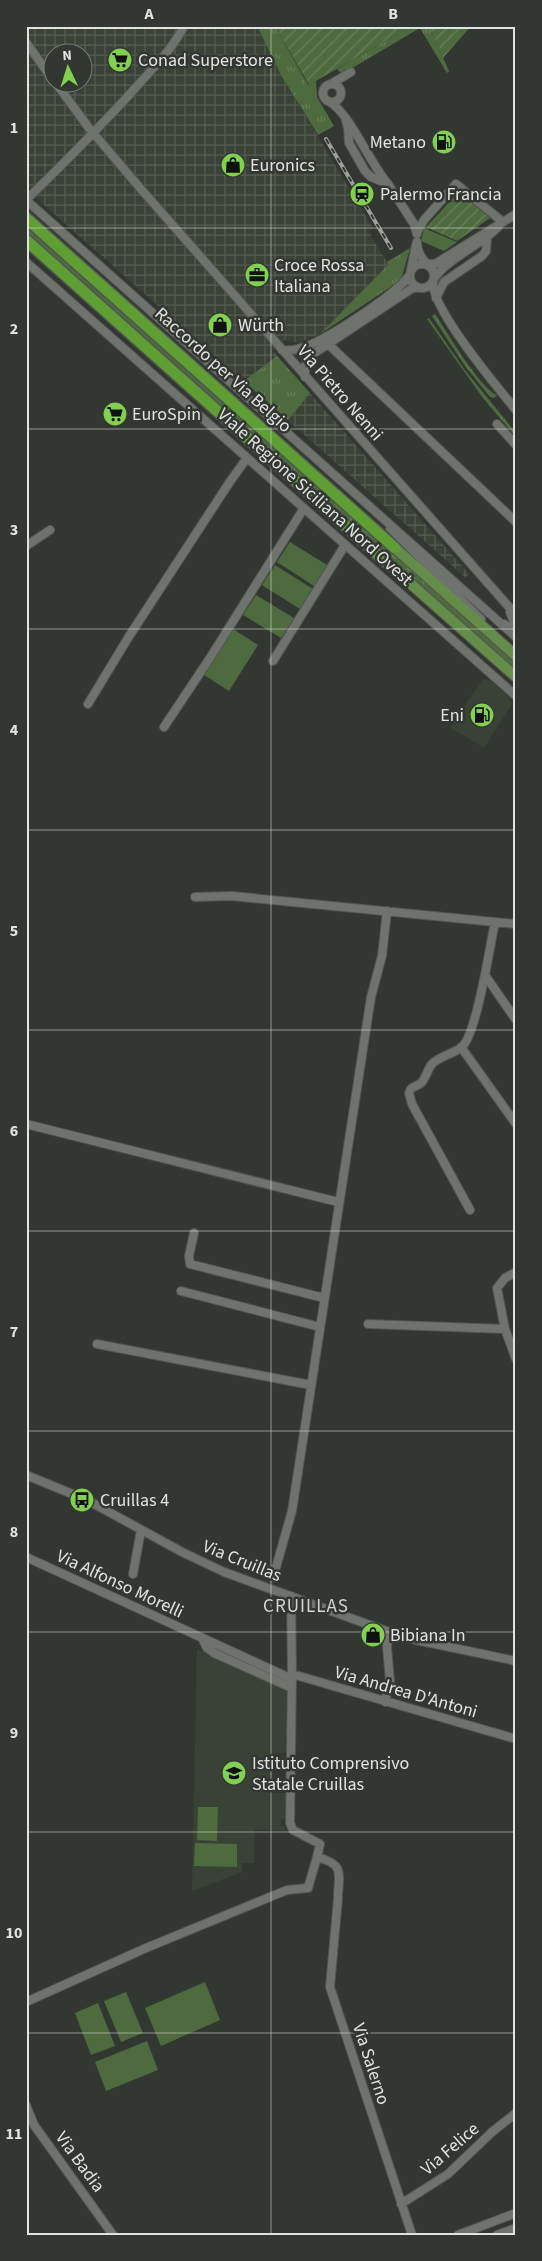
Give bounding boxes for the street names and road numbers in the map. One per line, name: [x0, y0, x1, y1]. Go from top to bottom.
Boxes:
street label: Raccordo per Via Belgio: [149, 302, 297, 438]
street label: Via Pietro Nenni: [291, 340, 389, 446]
street label: Viale Regione Siciliana Nord Ovest: [212, 402, 418, 592]
street label: Via Cruillas: [199, 1534, 285, 1588]
street label: Via Alfonso Morelli: [52, 1544, 188, 1624]
street label: Via Andrea D'Antoni: [332, 1660, 480, 1724]
street label: Via Salerno: [346, 2020, 396, 2108]
street label: Via Felice: [415, 2117, 485, 2181]
street label: Via Badia: [49, 2127, 111, 2197]

